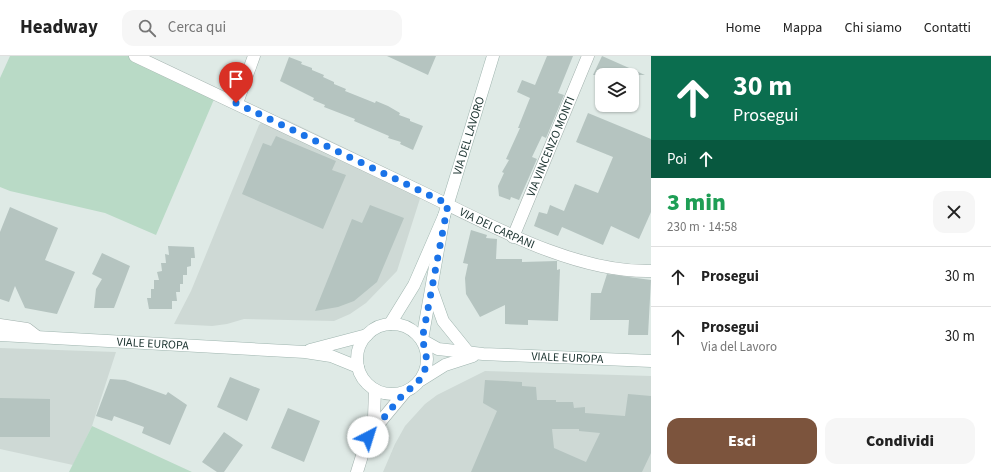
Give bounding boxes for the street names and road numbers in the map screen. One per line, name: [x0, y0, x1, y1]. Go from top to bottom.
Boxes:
street label: VIA DEL LAVORO: [449, 94, 489, 177]
street label: VIA VINCENZO MONTI: [523, 94, 579, 199]
street label: VIA DEI CARPANI: [456, 204, 537, 253]
street label: VIALE EUROPA: [116, 334, 190, 355]
street label: VIALE EUROPA: [531, 348, 604, 368]

